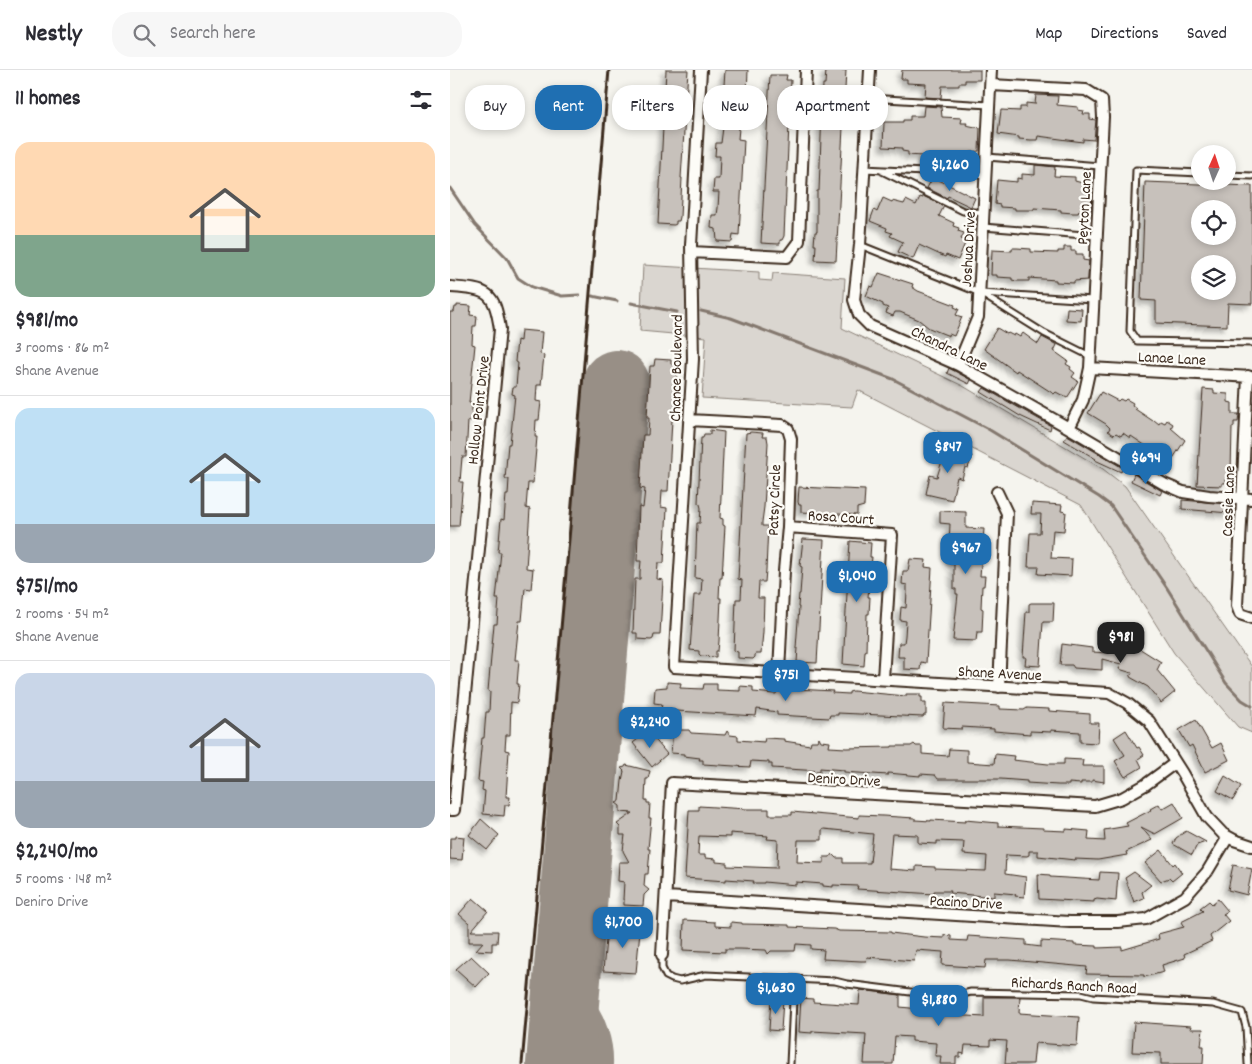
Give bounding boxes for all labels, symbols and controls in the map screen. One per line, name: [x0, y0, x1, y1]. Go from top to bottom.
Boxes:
search box: [112, 12, 462, 57]
text: Nestly: [25, 18, 82, 52]
icon: search: [130, 21, 158, 49]
text: Search here: [170, 21, 256, 48]
text: Map: [1035, 22, 1062, 47]
text: Directions: [1090, 22, 1159, 47]
text: Saved: [1187, 22, 1227, 47]
text: 11 homes: [15, 85, 80, 115]
chip: Buy: [465, 85, 525, 130]
chip: Rent: [535, 85, 602, 130]
chip: Filters: [612, 85, 693, 130]
chip: New: [703, 85, 767, 130]
chip: Apartment: [777, 85, 888, 130]
icon: filters: [407, 86, 435, 114]
north arrow: [1191, 145, 1236, 190]
map controls: [1191, 145, 1236, 300]
pin: $1,260: [909, 150, 991, 192]
text: $1,260: [931, 154, 969, 177]
street label: Peyton Lane: [1072, 171, 1099, 245]
icon: home: [180, 175, 270, 265]
button: locate: [1191, 200, 1236, 245]
street label: Joshua Drive: [956, 211, 983, 288]
button: layers: [1191, 255, 1236, 300]
text: $981/mo: [15, 307, 78, 337]
street label: Chance Boulevard: [665, 314, 690, 422]
street label: Chandra Lane: [906, 321, 991, 378]
text: 3 rooms · 86 m²: [15, 337, 109, 360]
street label: Lanae Lane: [1137, 346, 1206, 373]
street label: Hollow Point Drive: [462, 355, 497, 466]
text: Shane Avenue: [15, 360, 99, 383]
pin: $847: [918, 432, 978, 474]
text: $847: [934, 436, 962, 459]
icon: home: [180, 440, 270, 530]
pin: $694: [1116, 442, 1176, 485]
text: $694: [1131, 447, 1161, 470]
street label: Patsy Circle: [763, 464, 788, 536]
street label: Cassie Lane: [1217, 465, 1242, 537]
street label: Rosa Court: [807, 505, 875, 532]
pin: $967: [936, 532, 996, 575]
text: $967: [951, 537, 981, 560]
pin: $1,040: [816, 560, 898, 603]
text: $1,040: [838, 565, 876, 588]
text: $751/mo: [15, 573, 78, 603]
text: 2 rooms · 54 m²: [15, 603, 109, 626]
pin: $981: [1091, 622, 1151, 664]
text: Shane Avenue: [15, 626, 99, 649]
text: $981: [1108, 626, 1134, 649]
pin: $751: [756, 660, 816, 702]
street label: Shane Avenue: [957, 661, 1042, 688]
text: $751: [773, 664, 799, 687]
icon: home: [180, 705, 270, 795]
pin: $2,240: [609, 706, 691, 749]
text: $2,240: [630, 711, 670, 734]
street label: Deniro Drive: [807, 767, 881, 794]
text: $2,240/mo: [15, 838, 98, 868]
text: 5 rooms · 148 m²: [15, 868, 112, 891]
street label: Pacino Drive: [929, 890, 1003, 917]
text: Deniro Drive: [15, 891, 88, 914]
pin: $1,700: [582, 906, 664, 949]
text: $1,700: [604, 911, 642, 934]
pin: $1,630: [735, 972, 817, 1015]
street label: Richards Ranch Road: [1010, 972, 1137, 1001]
text: $1,630: [757, 977, 795, 1000]
pin: $1,880: [898, 984, 980, 1027]
text: $1,880: [921, 989, 957, 1012]

